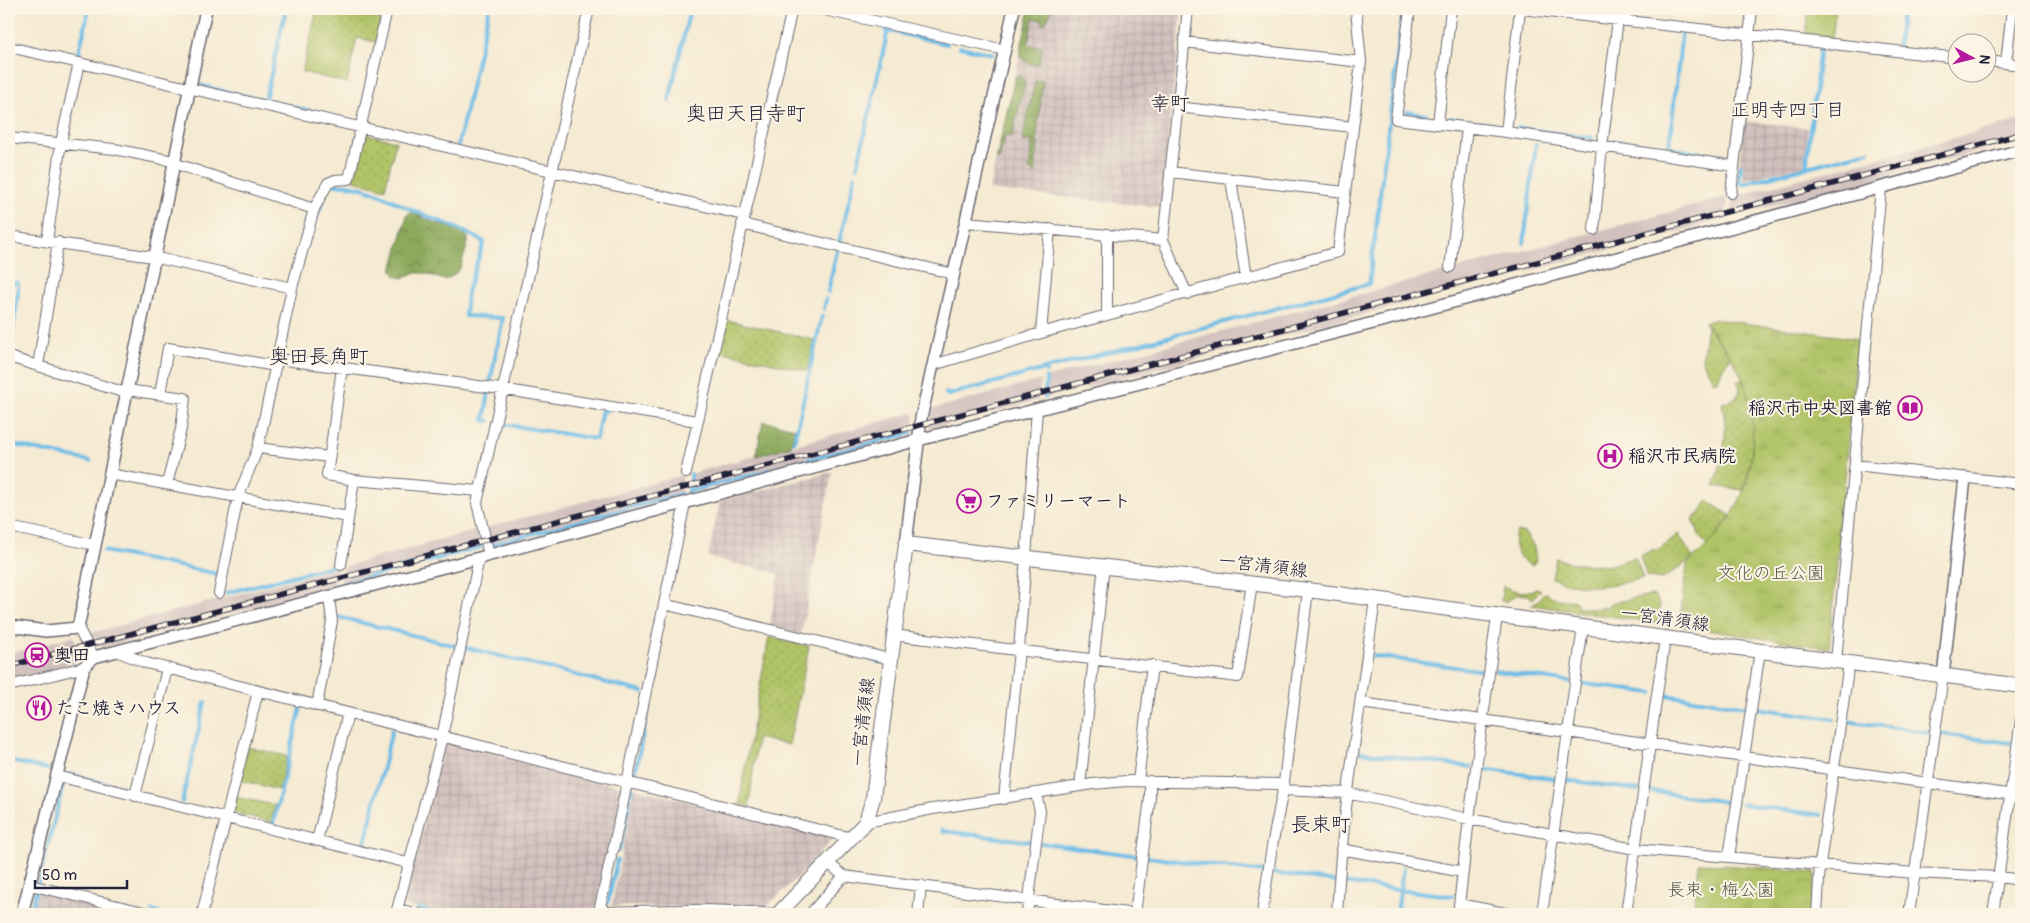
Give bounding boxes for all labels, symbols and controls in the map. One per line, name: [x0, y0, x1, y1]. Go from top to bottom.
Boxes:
north arrow: [1948, 32, 1998, 82]
text: N: [1975, 54, 1993, 65]
district label: 幸町: [1150, 91, 1190, 116]
district label: 正明寺四丁目: [1731, 98, 1845, 122]
district label: 奥田天目寺町: [686, 101, 806, 126]
district label: 奥田長角町: [269, 344, 369, 369]
library icon: 稲沢市中央図書館: [1897, 395, 1923, 421]
place label: 稲沢市中央図書館: [1748, 397, 1892, 420]
hospital icon: 稲沢市民病院: [1597, 443, 1623, 469]
place label: 稲沢市民病院: [1628, 445, 1736, 468]
supermarket icon: ファミリーマート: [956, 488, 982, 514]
place label: ファミリーマート: [986, 490, 1131, 513]
street label: 一宮清須線: [1217, 549, 1309, 583]
park label: 文化の丘公園: [1717, 562, 1825, 585]
street label: 一宮清須線: [1619, 601, 1711, 637]
station icon: 奥田: [24, 642, 50, 668]
place label: 奥田: [54, 644, 90, 667]
street label: 一宮清須線: [846, 676, 880, 768]
restaurant icon: たこ焼きハウス: [26, 695, 52, 721]
place label: たこ焼きハウス: [56, 697, 181, 720]
district label: 長束町: [1291, 812, 1351, 837]
scale bar: [35, 858, 128, 890]
text: 50 m: [42, 866, 77, 885]
park label: 長束・梅公園: [1667, 879, 1775, 902]

